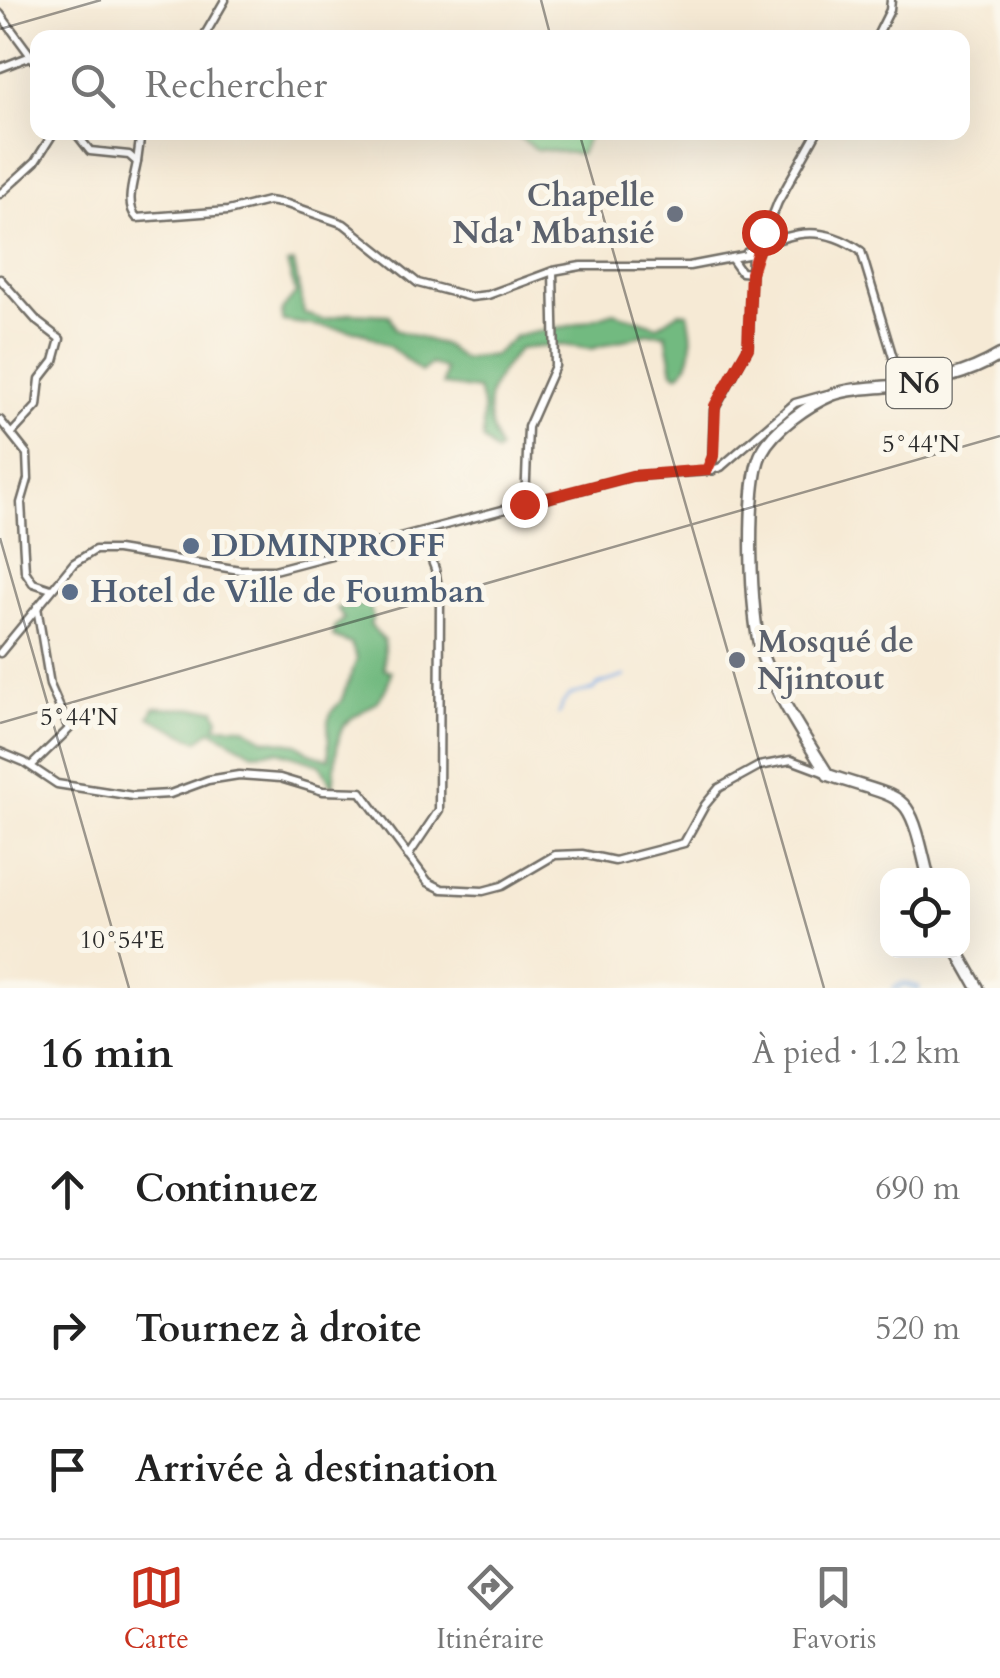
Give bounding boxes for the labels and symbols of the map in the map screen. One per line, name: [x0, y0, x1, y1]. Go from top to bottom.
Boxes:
place label: Chapelle Nda' Mbansié: [452, 174, 655, 255]
marker: Chapelle Nda' Mbansié: [664, 203, 686, 225]
route start: [742, 210, 788, 256]
road number: N6: [886, 358, 952, 408]
text: 5°44'N: [882, 427, 960, 461]
route end: [502, 482, 548, 528]
place label: DDMINPROFF: [211, 524, 445, 568]
marker: DDMINPROFF: [180, 535, 202, 557]
place label: Hotel de Ville de Foumban: [90, 570, 485, 614]
marker: Hotel de Ville de Foumban: [59, 581, 81, 603]
place label: Mosqué de Njintout: [757, 620, 914, 701]
marker: Mosqué de Njintout: [726, 649, 748, 671]
text: 5°44'N: [40, 700, 118, 734]
text: 10°54'E: [79, 923, 165, 957]

